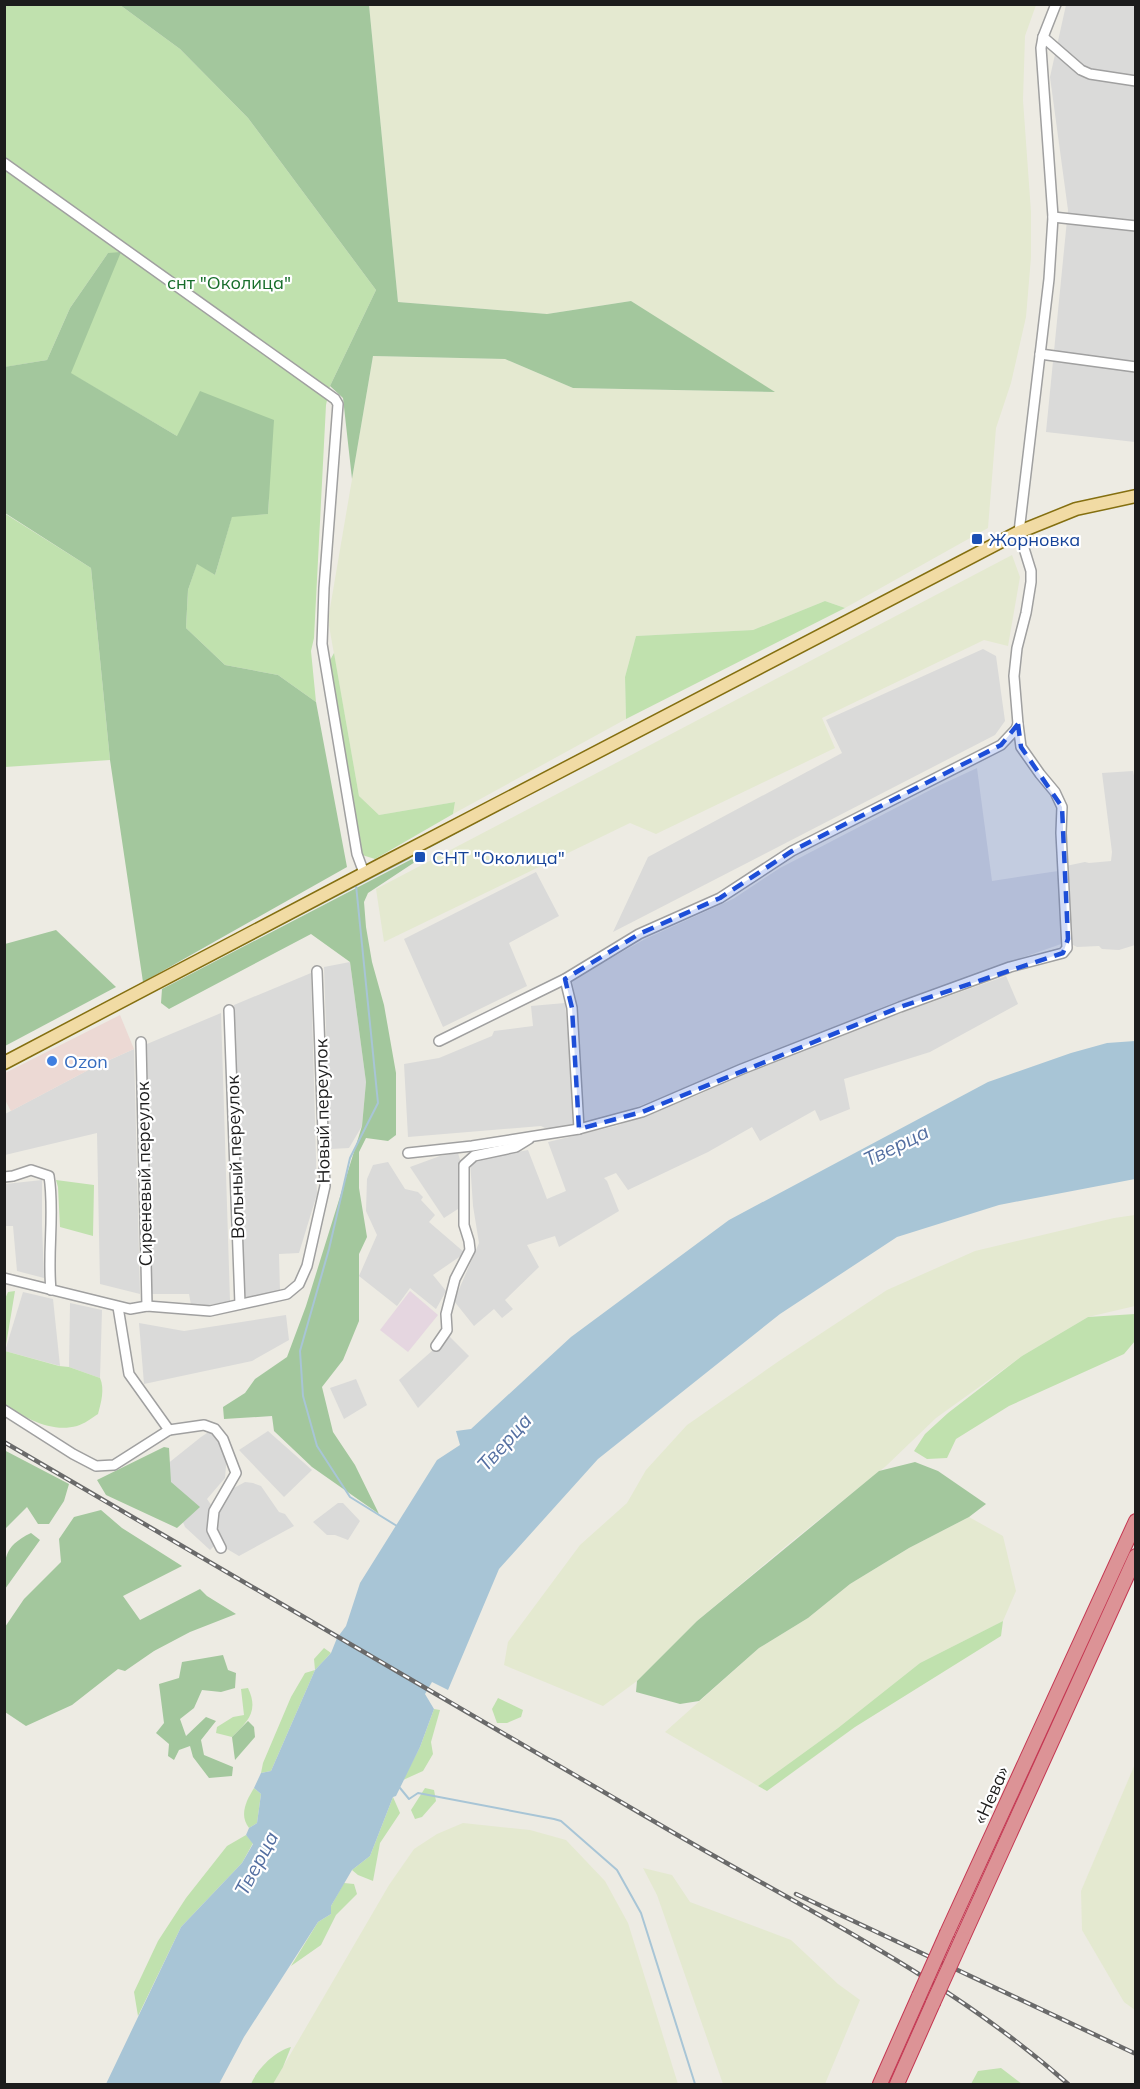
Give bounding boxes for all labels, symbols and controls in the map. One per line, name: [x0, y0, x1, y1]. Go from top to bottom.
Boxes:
park label: снт "Околица": [167, 271, 291, 294]
place label: Жорновка: [989, 528, 1080, 551]
marker: Жорновка: [970, 532, 984, 546]
place label: СНТ "Околица": [432, 846, 565, 869]
marker: СНТ "Околица": [413, 850, 427, 864]
street label: Новый переулок: [309, 1038, 335, 1183]
place label: Ozon: [64, 1050, 108, 1073]
marker: Ozon: [45, 1054, 59, 1068]
street label: Вольный переулок: [221, 1074, 249, 1239]
street label: Сиреневый переулок: [131, 1081, 157, 1267]
water label: Тверца: [859, 1119, 933, 1171]
water label: Тверца: [471, 1408, 537, 1476]
street label: «Нева»: [968, 1763, 1014, 1827]
water label: Тверца: [229, 1826, 283, 1900]

